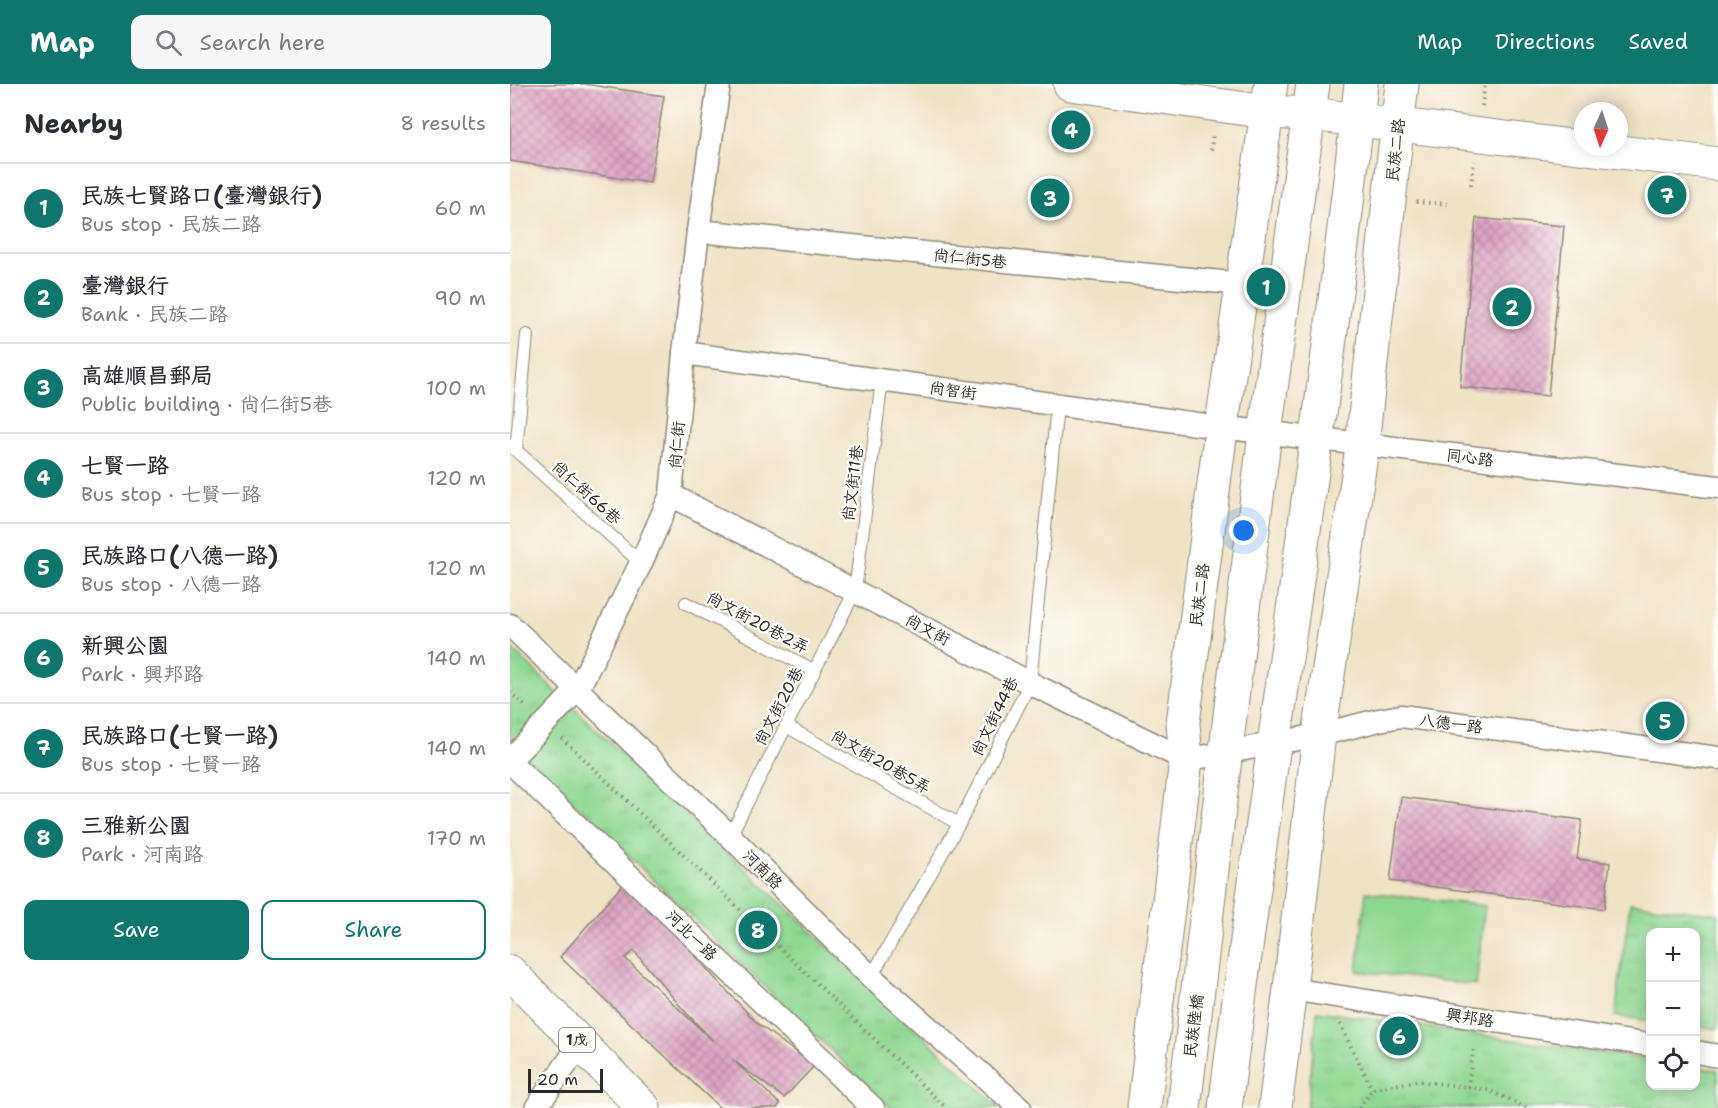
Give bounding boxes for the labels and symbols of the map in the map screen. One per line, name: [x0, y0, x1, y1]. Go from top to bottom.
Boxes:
north arrow: [1574, 102, 1628, 156]
pin: 4: [1052, 108, 1090, 152]
street label: 民族二路: [1382, 117, 1409, 183]
pin: 7: [1648, 172, 1686, 218]
pin: 3: [1030, 176, 1070, 220]
street label: 尚仁街5巷: [932, 244, 1008, 273]
pin: 1: [1246, 264, 1286, 310]
pin: 2: [1492, 284, 1532, 330]
street label: 尚智街: [928, 377, 978, 404]
street label: 尚仁街: [664, 420, 689, 470]
street label: 尚文街11巷: [837, 444, 868, 522]
street label: 同心路: [1445, 444, 1495, 471]
street label: 尚仁街66巷: [548, 456, 626, 529]
your location: [1229, 516, 1258, 545]
street label: 民族二路: [1185, 562, 1214, 628]
street label: 尚文街20巷2弄: [703, 587, 813, 658]
street label: 尚文街: [902, 609, 954, 650]
street label: 尚文街20巷: [749, 663, 808, 749]
street label: 尚文街44巷: [966, 673, 1023, 759]
pin: 5: [1646, 698, 1684, 744]
street label: 八德一路: [1418, 709, 1484, 738]
street label: 尚文街20巷5弄: [827, 724, 934, 798]
street label: 河南路: [738, 845, 787, 894]
street label: 河北一路: [661, 906, 722, 965]
pin: 8: [738, 908, 778, 952]
street label: 民族陸橋: [1179, 993, 1208, 1059]
street label: 興邦路: [1445, 1003, 1495, 1032]
pin: 6: [1380, 1014, 1418, 1058]
road number: 1戊: [559, 1028, 595, 1052]
scale bar: [528, 1066, 603, 1094]

